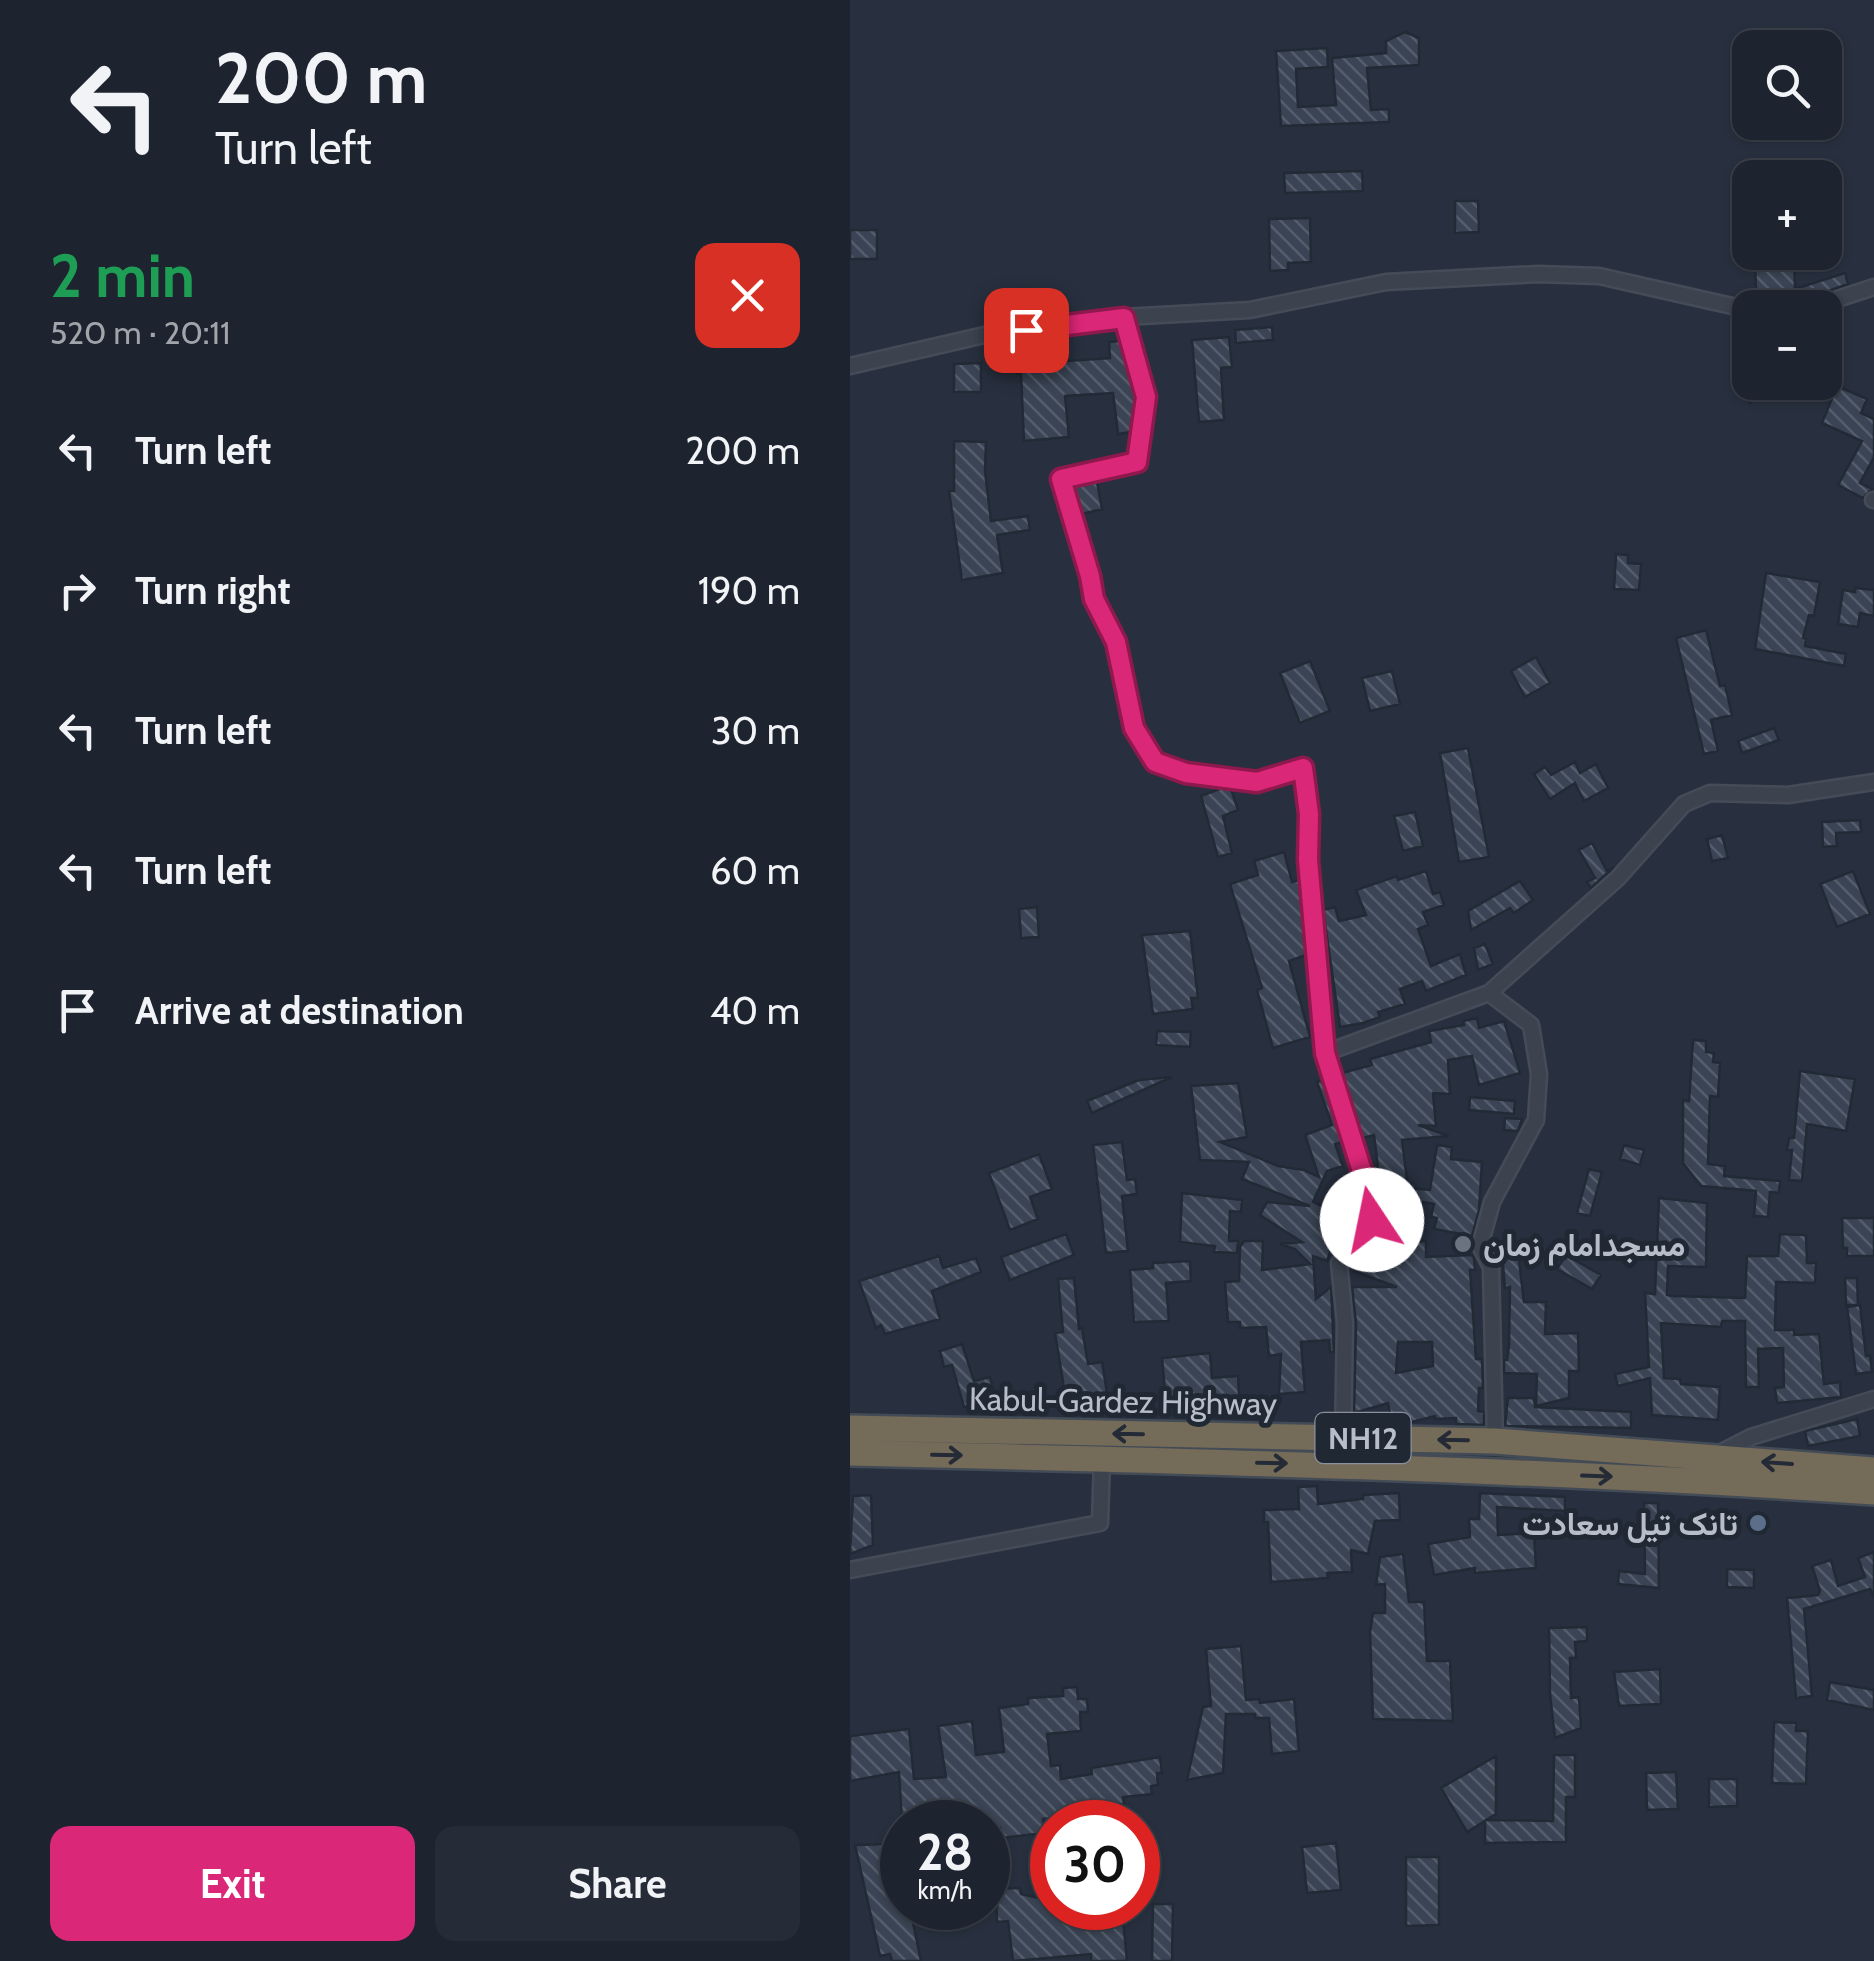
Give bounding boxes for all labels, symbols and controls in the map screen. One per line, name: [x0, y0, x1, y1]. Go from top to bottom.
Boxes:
map controls: [1732, 30, 1842, 400]
button: search: [1732, 30, 1842, 140]
text: 200 m: [215, 35, 427, 121]
icon: left: [50, 40, 180, 170]
text: Turn left: [215, 121, 372, 175]
button: +: [1732, 160, 1842, 270]
text: 2 min: [50, 239, 195, 312]
button: close: [695, 243, 800, 348]
pin: [984, 288, 1069, 373]
button: −: [1732, 290, 1842, 400]
icon: arrive: [999, 303, 1054, 358]
text: 520 m · 20:11: [50, 313, 230, 352]
icon: left: [50, 423, 105, 478]
text: Turn left: [135, 427, 271, 474]
text: 200 m: [685, 427, 800, 474]
icon: right: [50, 563, 105, 618]
text: Turn right: [135, 567, 291, 614]
text: 190 m: [698, 567, 800, 614]
icon: left: [50, 703, 105, 758]
text: Turn left: [135, 707, 271, 754]
text: 30 m: [711, 707, 800, 754]
icon: left: [50, 843, 105, 898]
text: Turn left: [135, 847, 271, 894]
text: 60 m: [710, 847, 800, 894]
icon: arrive: [50, 983, 105, 1038]
text: Arrive at destination: [135, 987, 464, 1034]
text: 40 m: [710, 987, 800, 1034]
position arrow: [1320, 1168, 1424, 1272]
place label: مسجدامام زمان: [1483, 1225, 1685, 1266]
marker: مسجدامام زمان: [1452, 1233, 1474, 1255]
street label: Kabul-Gardez Highway: [969, 1379, 1277, 1423]
road number: NH12: [1316, 1413, 1410, 1463]
one-way arrow: [1112, 1424, 1144, 1443]
one-way arrow: [1437, 1431, 1469, 1450]
one-way arrow: [931, 1446, 963, 1465]
one-way arrow: [1256, 1453, 1288, 1472]
one-way arrow: [1761, 1454, 1793, 1473]
one-way arrow: [1581, 1466, 1613, 1485]
place label: تانک تیل سعادت: [1522, 1504, 1738, 1543]
marker: تانک تیل سعادت: [1747, 1512, 1769, 1534]
speed limit sign: 30: [1030, 1800, 1160, 1930]
text: 28: [917, 1822, 973, 1883]
button: Exit: [50, 1826, 415, 1941]
button: Share: [435, 1826, 800, 1941]
text: km/h: [918, 1875, 972, 1905]

